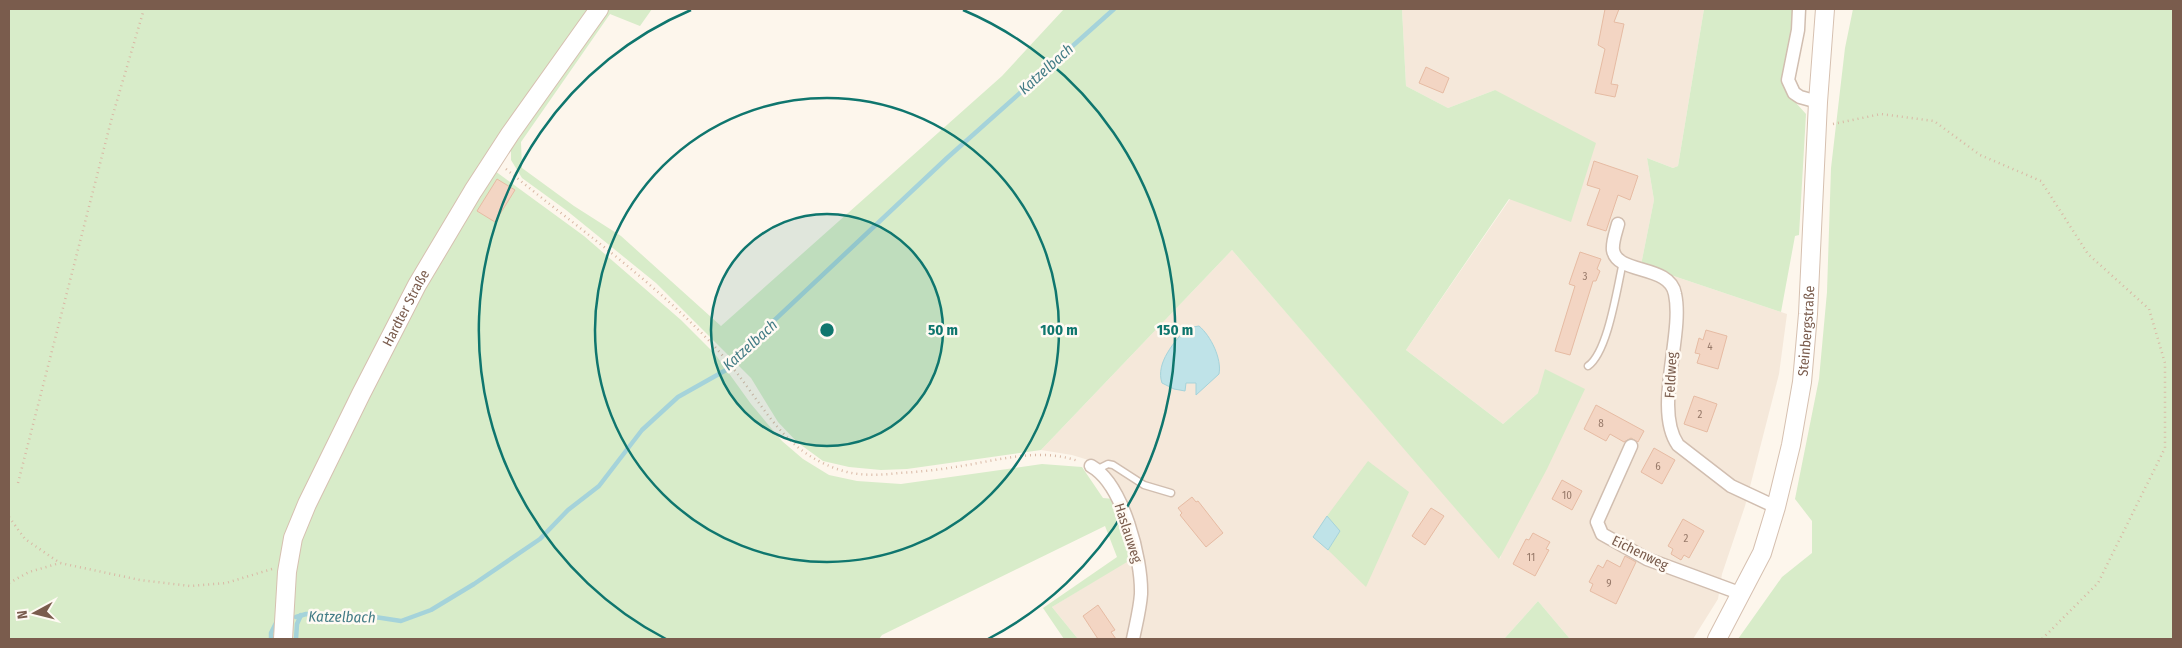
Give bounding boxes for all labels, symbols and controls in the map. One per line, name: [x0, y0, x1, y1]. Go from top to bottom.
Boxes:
water label: Katzelbach: [1015, 40, 1077, 98]
street label: Hardter Straße: [379, 266, 433, 349]
house number: 3: [1583, 270, 1588, 283]
street label: Steinbergstraße: [1794, 285, 1818, 377]
water label: Katzelbach: [719, 316, 781, 374]
centre of rings: [818, 321, 836, 339]
text: 50 m: [928, 321, 958, 339]
text: 100 m: [1040, 321, 1078, 339]
text: 150 m: [1157, 321, 1193, 339]
house number: 4: [1707, 340, 1713, 353]
street label: Feldweg: [1661, 351, 1681, 399]
house number: 2: [1698, 408, 1703, 421]
house number: 8: [1598, 417, 1604, 430]
house number: 6: [1655, 460, 1661, 473]
house number: 10: [1562, 489, 1572, 502]
street label: Haslauweg: [1110, 501, 1146, 565]
street label: Eichenweg: [1609, 532, 1671, 574]
house number: 2: [1684, 532, 1689, 545]
house number: 11: [1527, 551, 1535, 564]
house number: 9: [1606, 577, 1612, 590]
north arrow: [10, 588, 60, 638]
water label: Katzelbach: [308, 607, 376, 627]
text: N: [14, 609, 32, 620]

